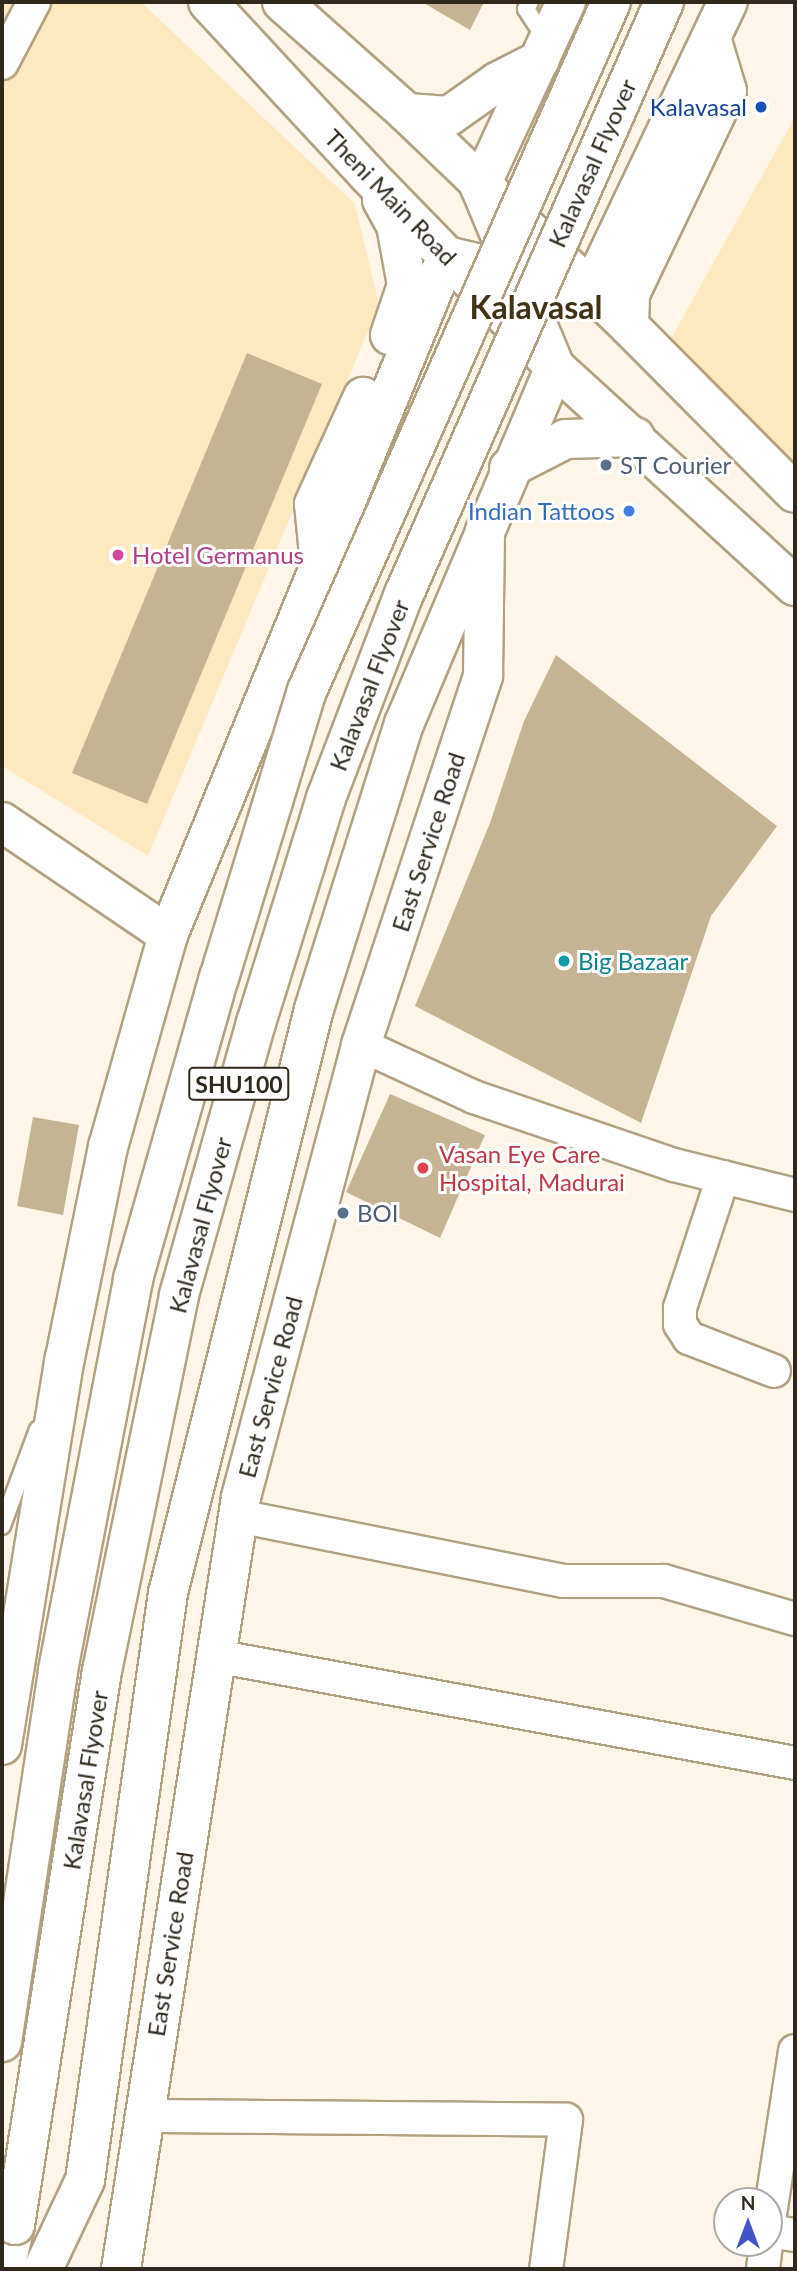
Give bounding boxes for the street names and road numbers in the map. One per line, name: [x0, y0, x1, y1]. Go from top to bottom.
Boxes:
street label: Kalavasal Flyover: [542, 74, 642, 252]
street label: Theni Main Road: [319, 123, 463, 271]
street label: Kalavasal Flyover: [323, 595, 415, 775]
street label: East Service Road: [385, 749, 471, 935]
road number: SHU100: [188, 1064, 290, 1104]
street label: Kalavasal Flyover: [163, 1134, 237, 1316]
street label: East Service Road: [232, 1293, 308, 1481]
street label: Kalavasal Flyover: [57, 1688, 113, 1872]
street label: East Service Road: [141, 1850, 199, 2038]

